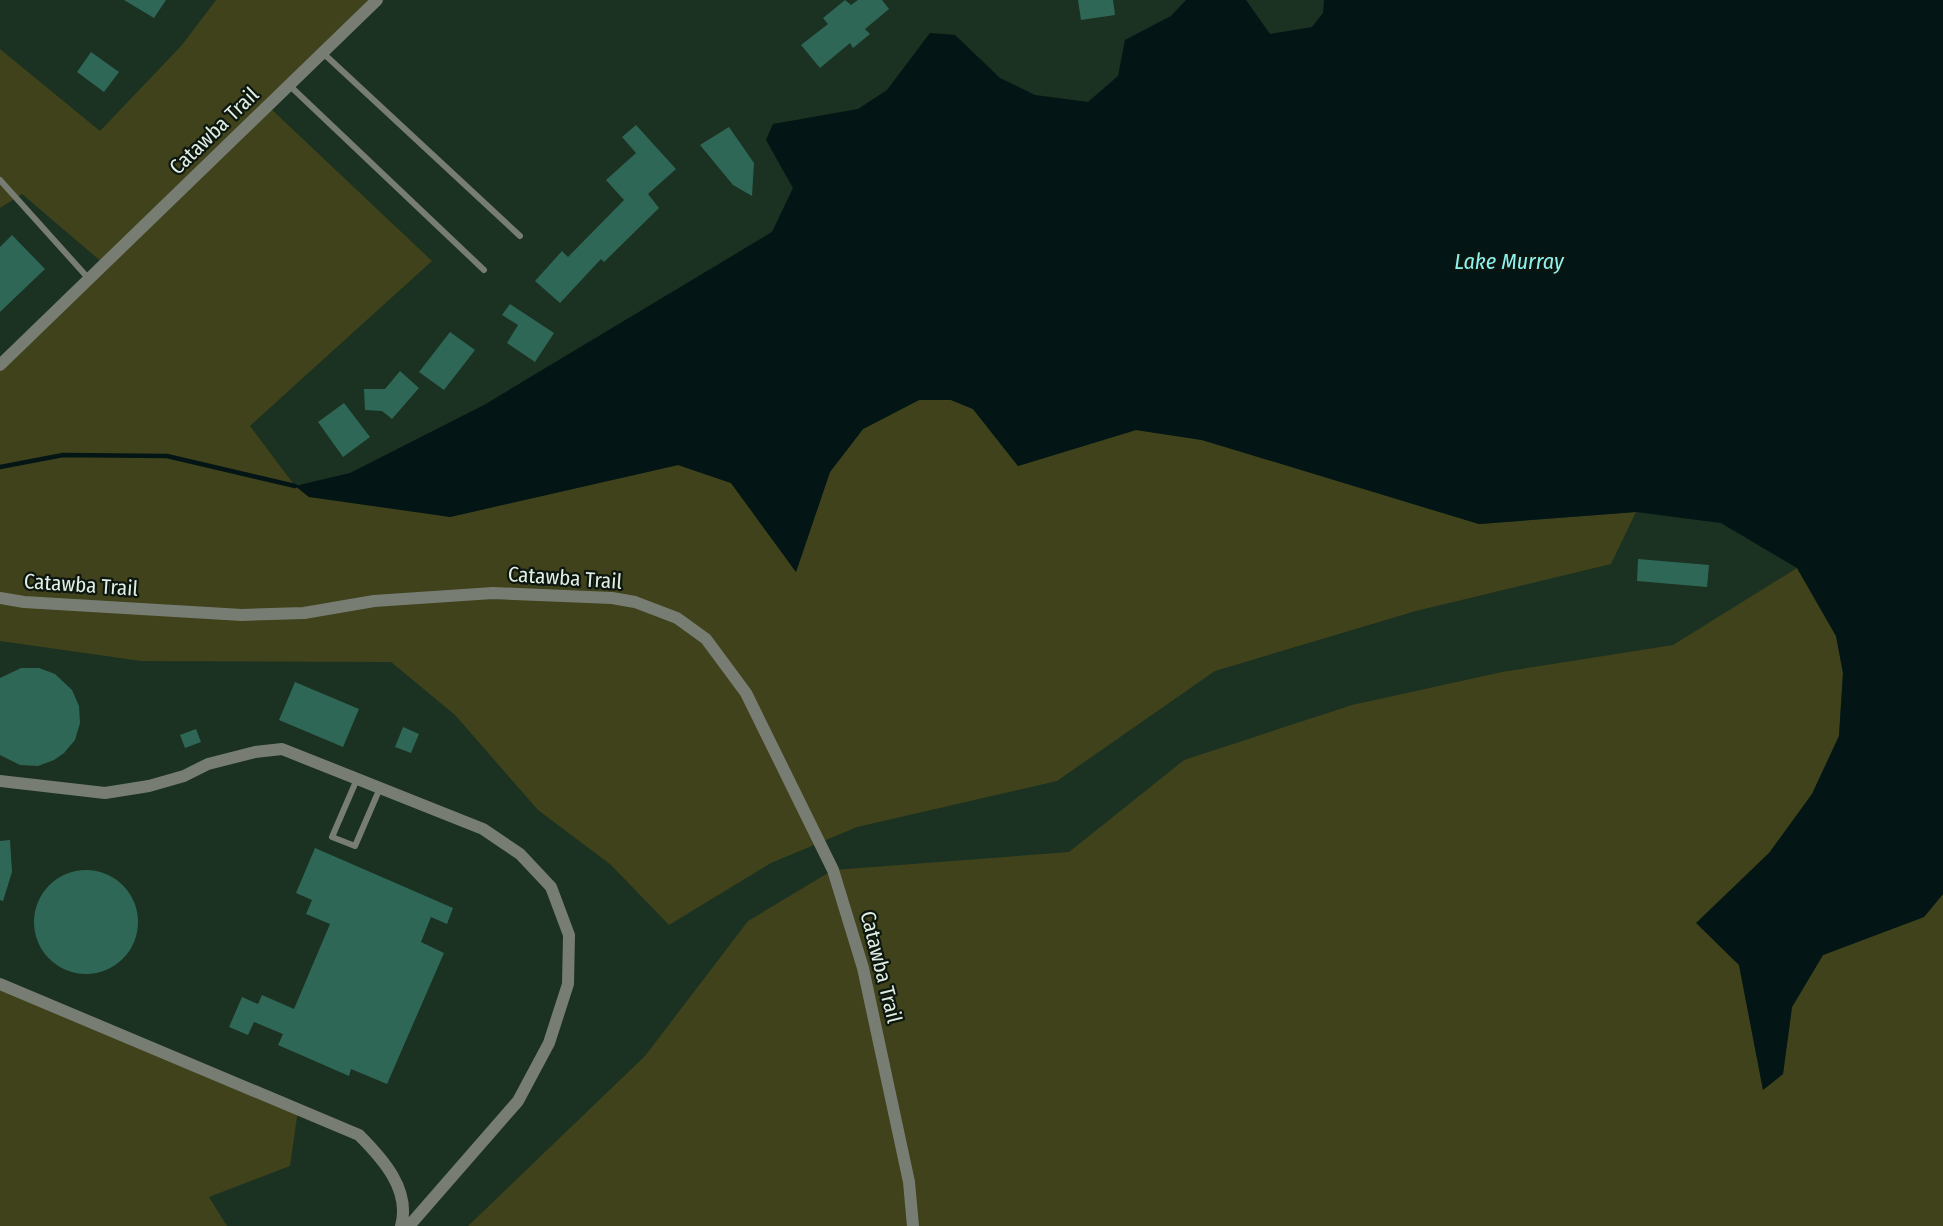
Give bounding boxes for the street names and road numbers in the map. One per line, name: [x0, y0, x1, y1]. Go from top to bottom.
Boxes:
street label: Catawba Trail: [164, 82, 265, 180]
street label: Catawba Trail: [507, 561, 623, 595]
street label: Catawba Trail: [23, 568, 139, 602]
street label: Catawba Trail: [855, 908, 908, 1026]

